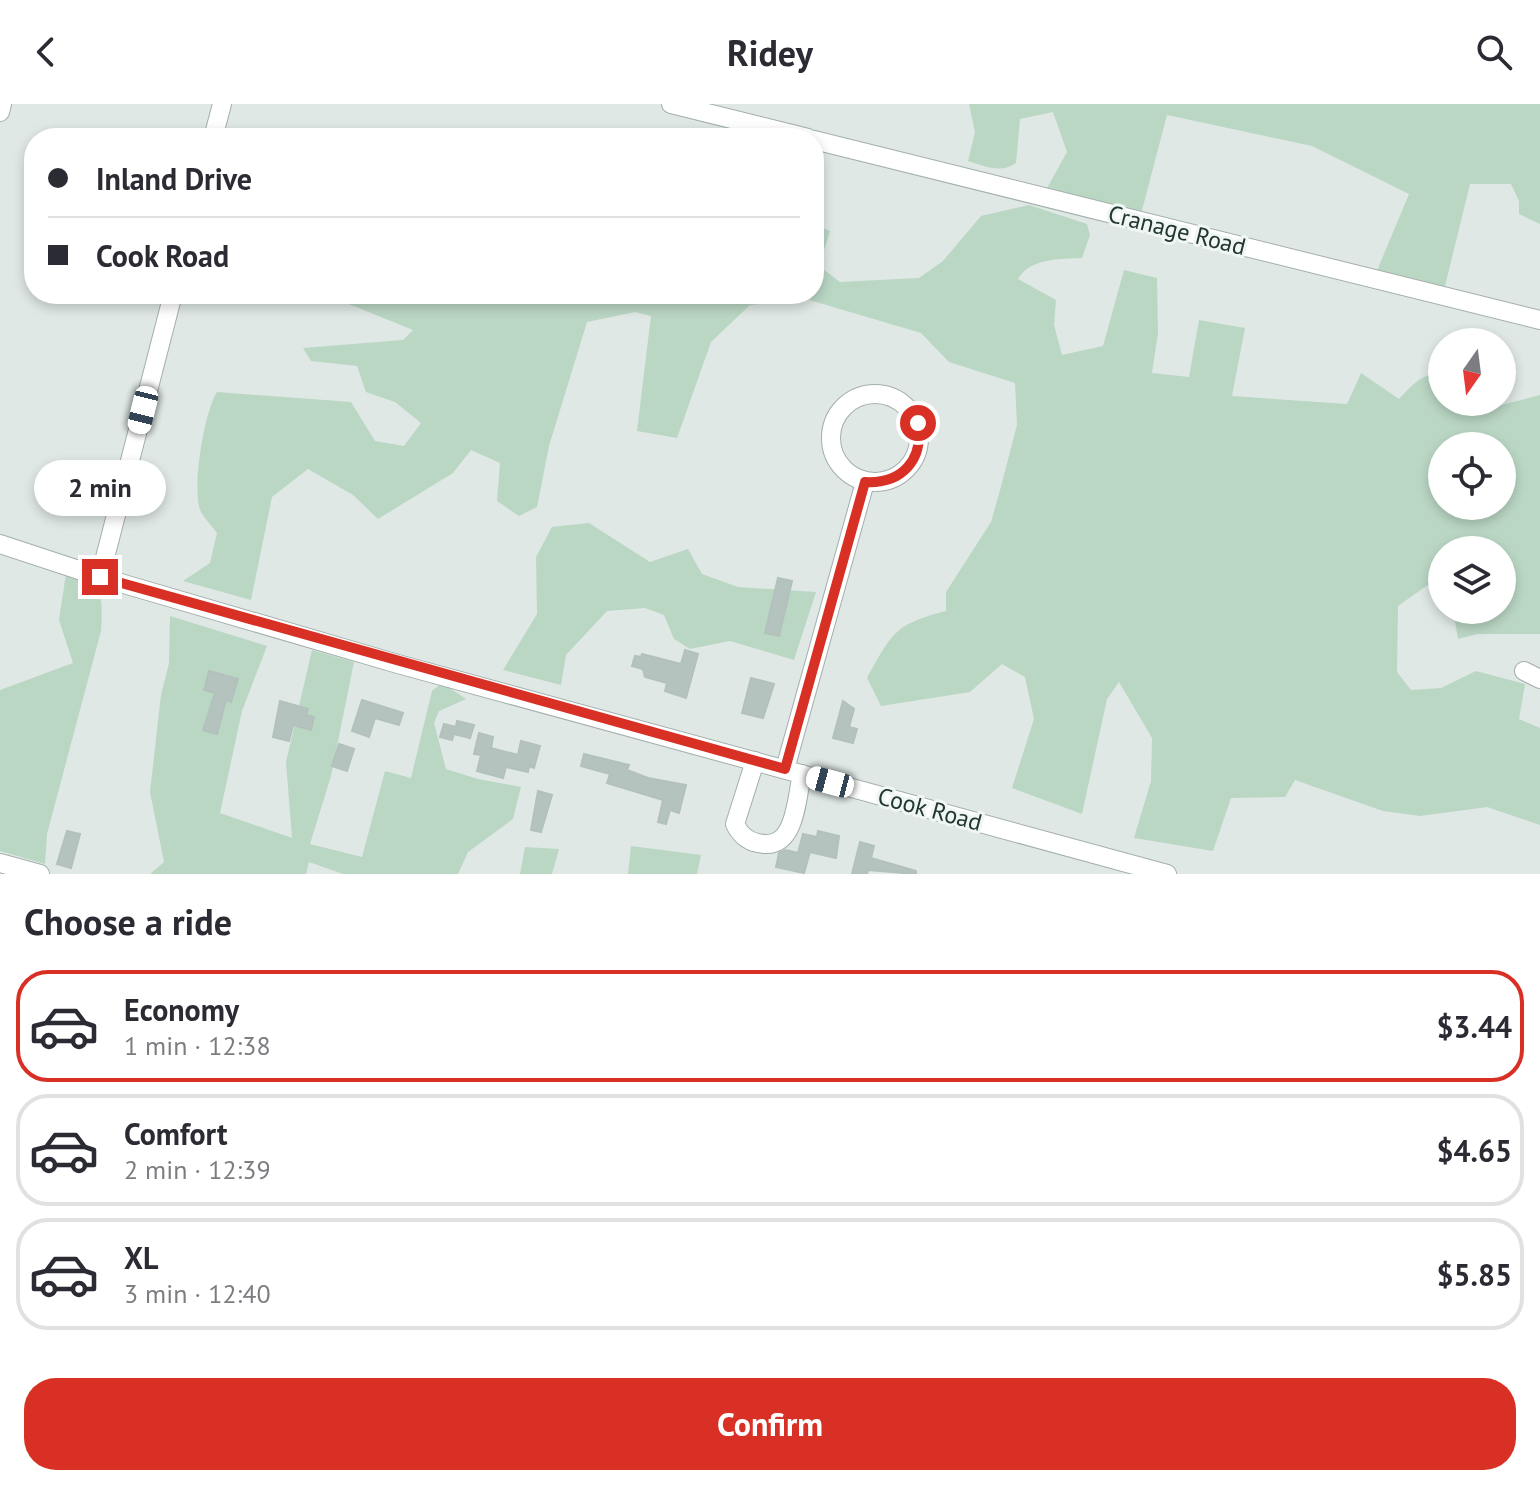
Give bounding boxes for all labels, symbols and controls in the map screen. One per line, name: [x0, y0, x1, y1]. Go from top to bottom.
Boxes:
text: Ridey: [727, 29, 813, 76]
icon: back: [24, 30, 68, 74]
icon: search: [1472, 30, 1516, 74]
text: Inland Drive: [96, 159, 252, 198]
street label: Cranage Road: [1105, 198, 1249, 262]
text: Cook Road: [96, 236, 229, 275]
north arrow: [1428, 328, 1516, 416]
map controls: [1428, 328, 1516, 624]
car: [126, 384, 160, 436]
route start: [900, 405, 936, 441]
button: locate: [1428, 432, 1516, 520]
callout: 2 min: [34, 461, 166, 517]
text: 2 min: [68, 471, 132, 504]
button: layers: [1428, 536, 1516, 624]
route end: [82, 559, 118, 595]
car: [804, 764, 856, 800]
street label: Cook Road: [875, 780, 985, 838]
text: Choose a ride: [24, 898, 232, 945]
icon: car: [28, 990, 100, 1062]
text: Economy: [124, 990, 239, 1029]
text: $3.44: [1437, 1007, 1512, 1046]
text: 1 min · 12:38: [124, 1029, 271, 1062]
icon: car: [28, 1114, 100, 1186]
text: Comfort: [124, 1114, 227, 1153]
text: $4.65: [1437, 1131, 1512, 1170]
text: 2 min · 12:39: [124, 1153, 271, 1186]
icon: car: [28, 1238, 100, 1310]
text: XL: [124, 1238, 158, 1277]
text: $5.85: [1437, 1255, 1512, 1294]
text: 3 min · 12:40: [124, 1277, 271, 1310]
button: Confirm: [24, 1378, 1516, 1470]

